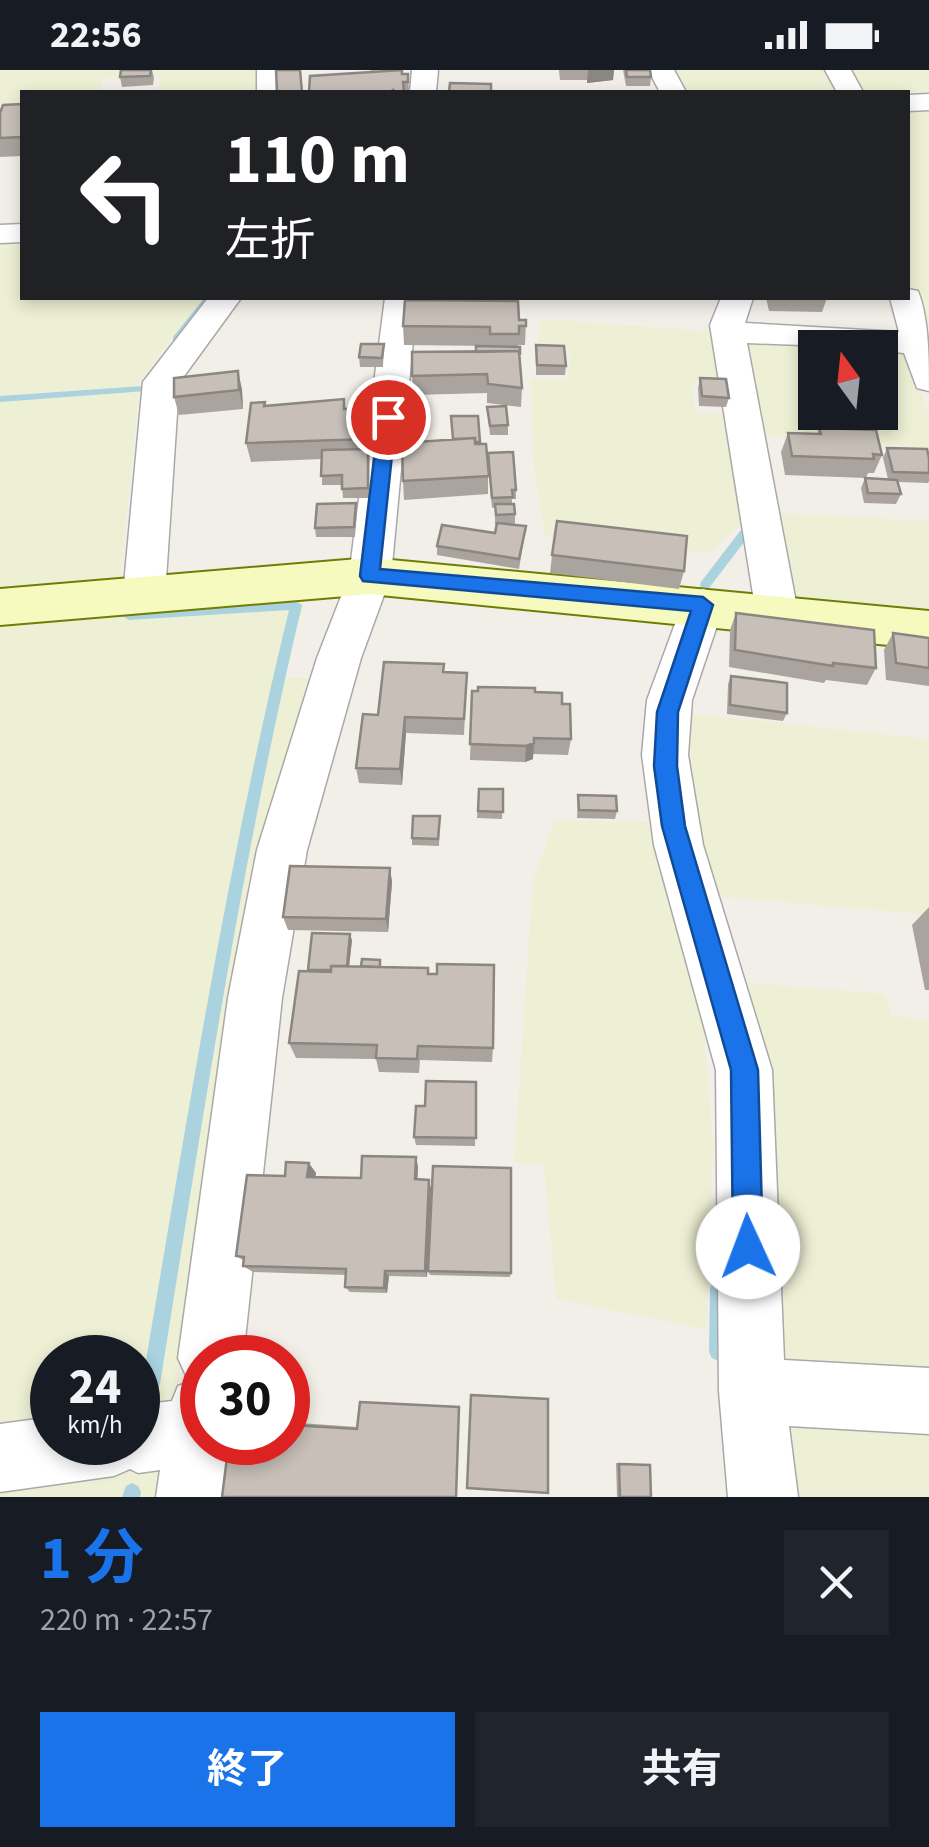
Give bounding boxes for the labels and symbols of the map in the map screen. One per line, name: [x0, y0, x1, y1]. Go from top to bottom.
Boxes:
north arrow: [798, 330, 898, 430]
pin: [346, 375, 431, 460]
position arrow: [696, 1195, 800, 1299]
speed limit sign: 30: [180, 1335, 310, 1465]

